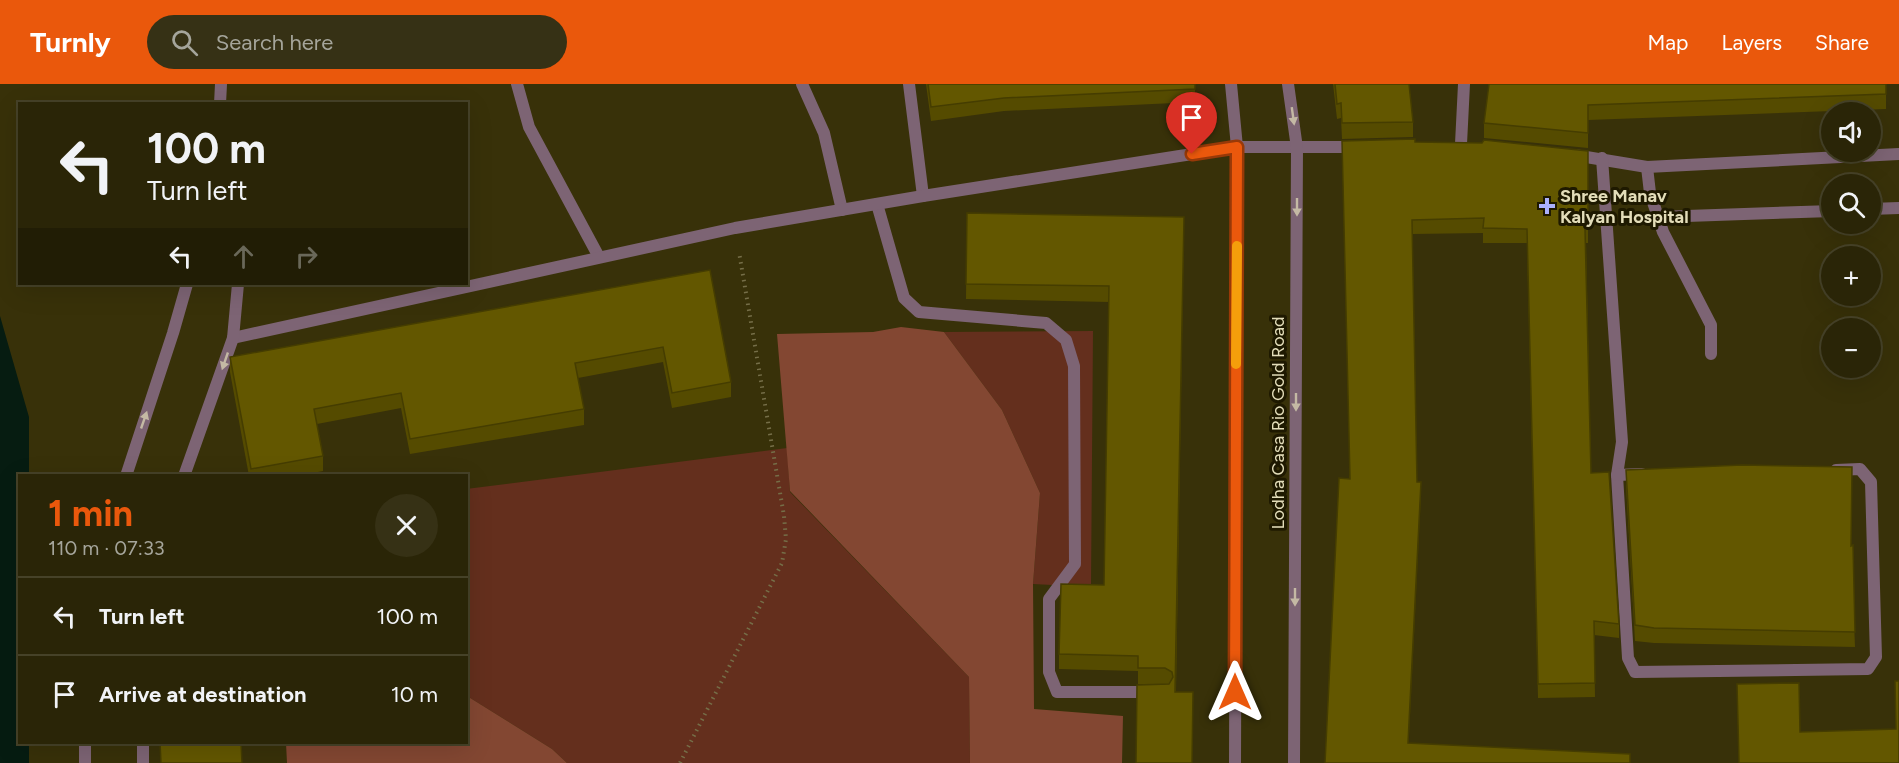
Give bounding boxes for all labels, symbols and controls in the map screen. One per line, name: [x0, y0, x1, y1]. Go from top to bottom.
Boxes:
search box: [147, 15, 567, 69]
text: Turnly: [30, 25, 111, 59]
icon: search: [168, 26, 201, 59]
text: Search here: [216, 29, 333, 56]
text: Map: [1648, 30, 1688, 55]
text: Layers: [1721, 30, 1782, 55]
text: Share: [1815, 30, 1869, 55]
pin: [1166, 92, 1217, 154]
icon: arrive: [1175, 101, 1208, 134]
map controls: [1821, 102, 1881, 378]
button: sound: [1821, 102, 1881, 162]
one-way arrow: [1288, 107, 1297, 126]
text: 100 m: [147, 123, 266, 174]
icon: left: [48, 126, 126, 204]
text: Turn left: [147, 174, 247, 207]
button: search: [1821, 174, 1881, 234]
place label: Shree Manav Kalyan Hospital: [1560, 185, 1689, 228]
one-way arrow: [1292, 197, 1302, 216]
marker: Shree Manav Kalyan Hospital: [1538, 197, 1556, 215]
icon: left: [164, 240, 197, 273]
icon: ahead: [227, 240, 260, 273]
icon: right: [290, 240, 323, 273]
button: +: [1821, 246, 1881, 306]
street label: Lodha Casa Rio Gold Road: [1267, 316, 1289, 530]
button: −: [1821, 318, 1881, 378]
one-way arrow: [219, 352, 229, 370]
one-way arrow: [1291, 392, 1301, 411]
one-way arrow: [140, 411, 150, 429]
text: 1 min: [48, 492, 133, 535]
button: close: [375, 494, 438, 557]
text: 110 m · 07:33: [48, 536, 165, 560]
one-way arrow: [1290, 587, 1300, 606]
icon: left: [48, 600, 81, 633]
text: Turn left: [99, 603, 185, 630]
text: 100 m: [377, 603, 438, 630]
position arrow: [1203, 660, 1267, 724]
icon: arrive: [48, 678, 81, 711]
text: Arrive at destination: [99, 681, 307, 708]
text: 10 m: [391, 681, 438, 708]

